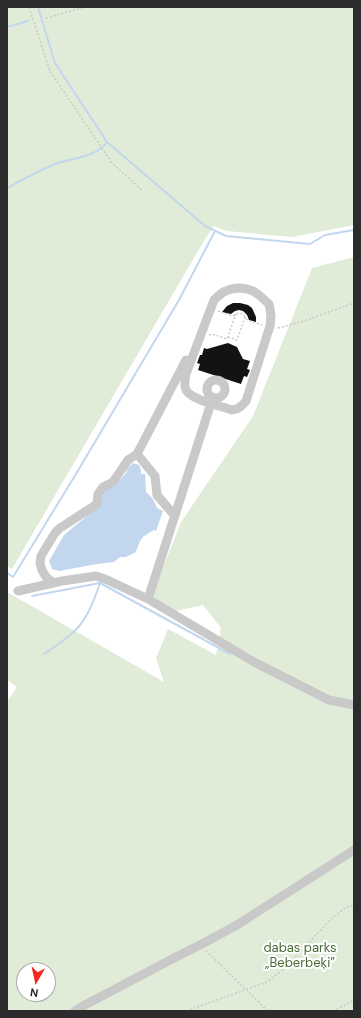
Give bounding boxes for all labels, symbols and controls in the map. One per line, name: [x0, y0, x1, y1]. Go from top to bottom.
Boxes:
park label: dabas parks „Beberbeķi”: [263, 941, 337, 972]
north arrow: [16, 962, 56, 1002]
text: N: [29, 985, 39, 1000]

